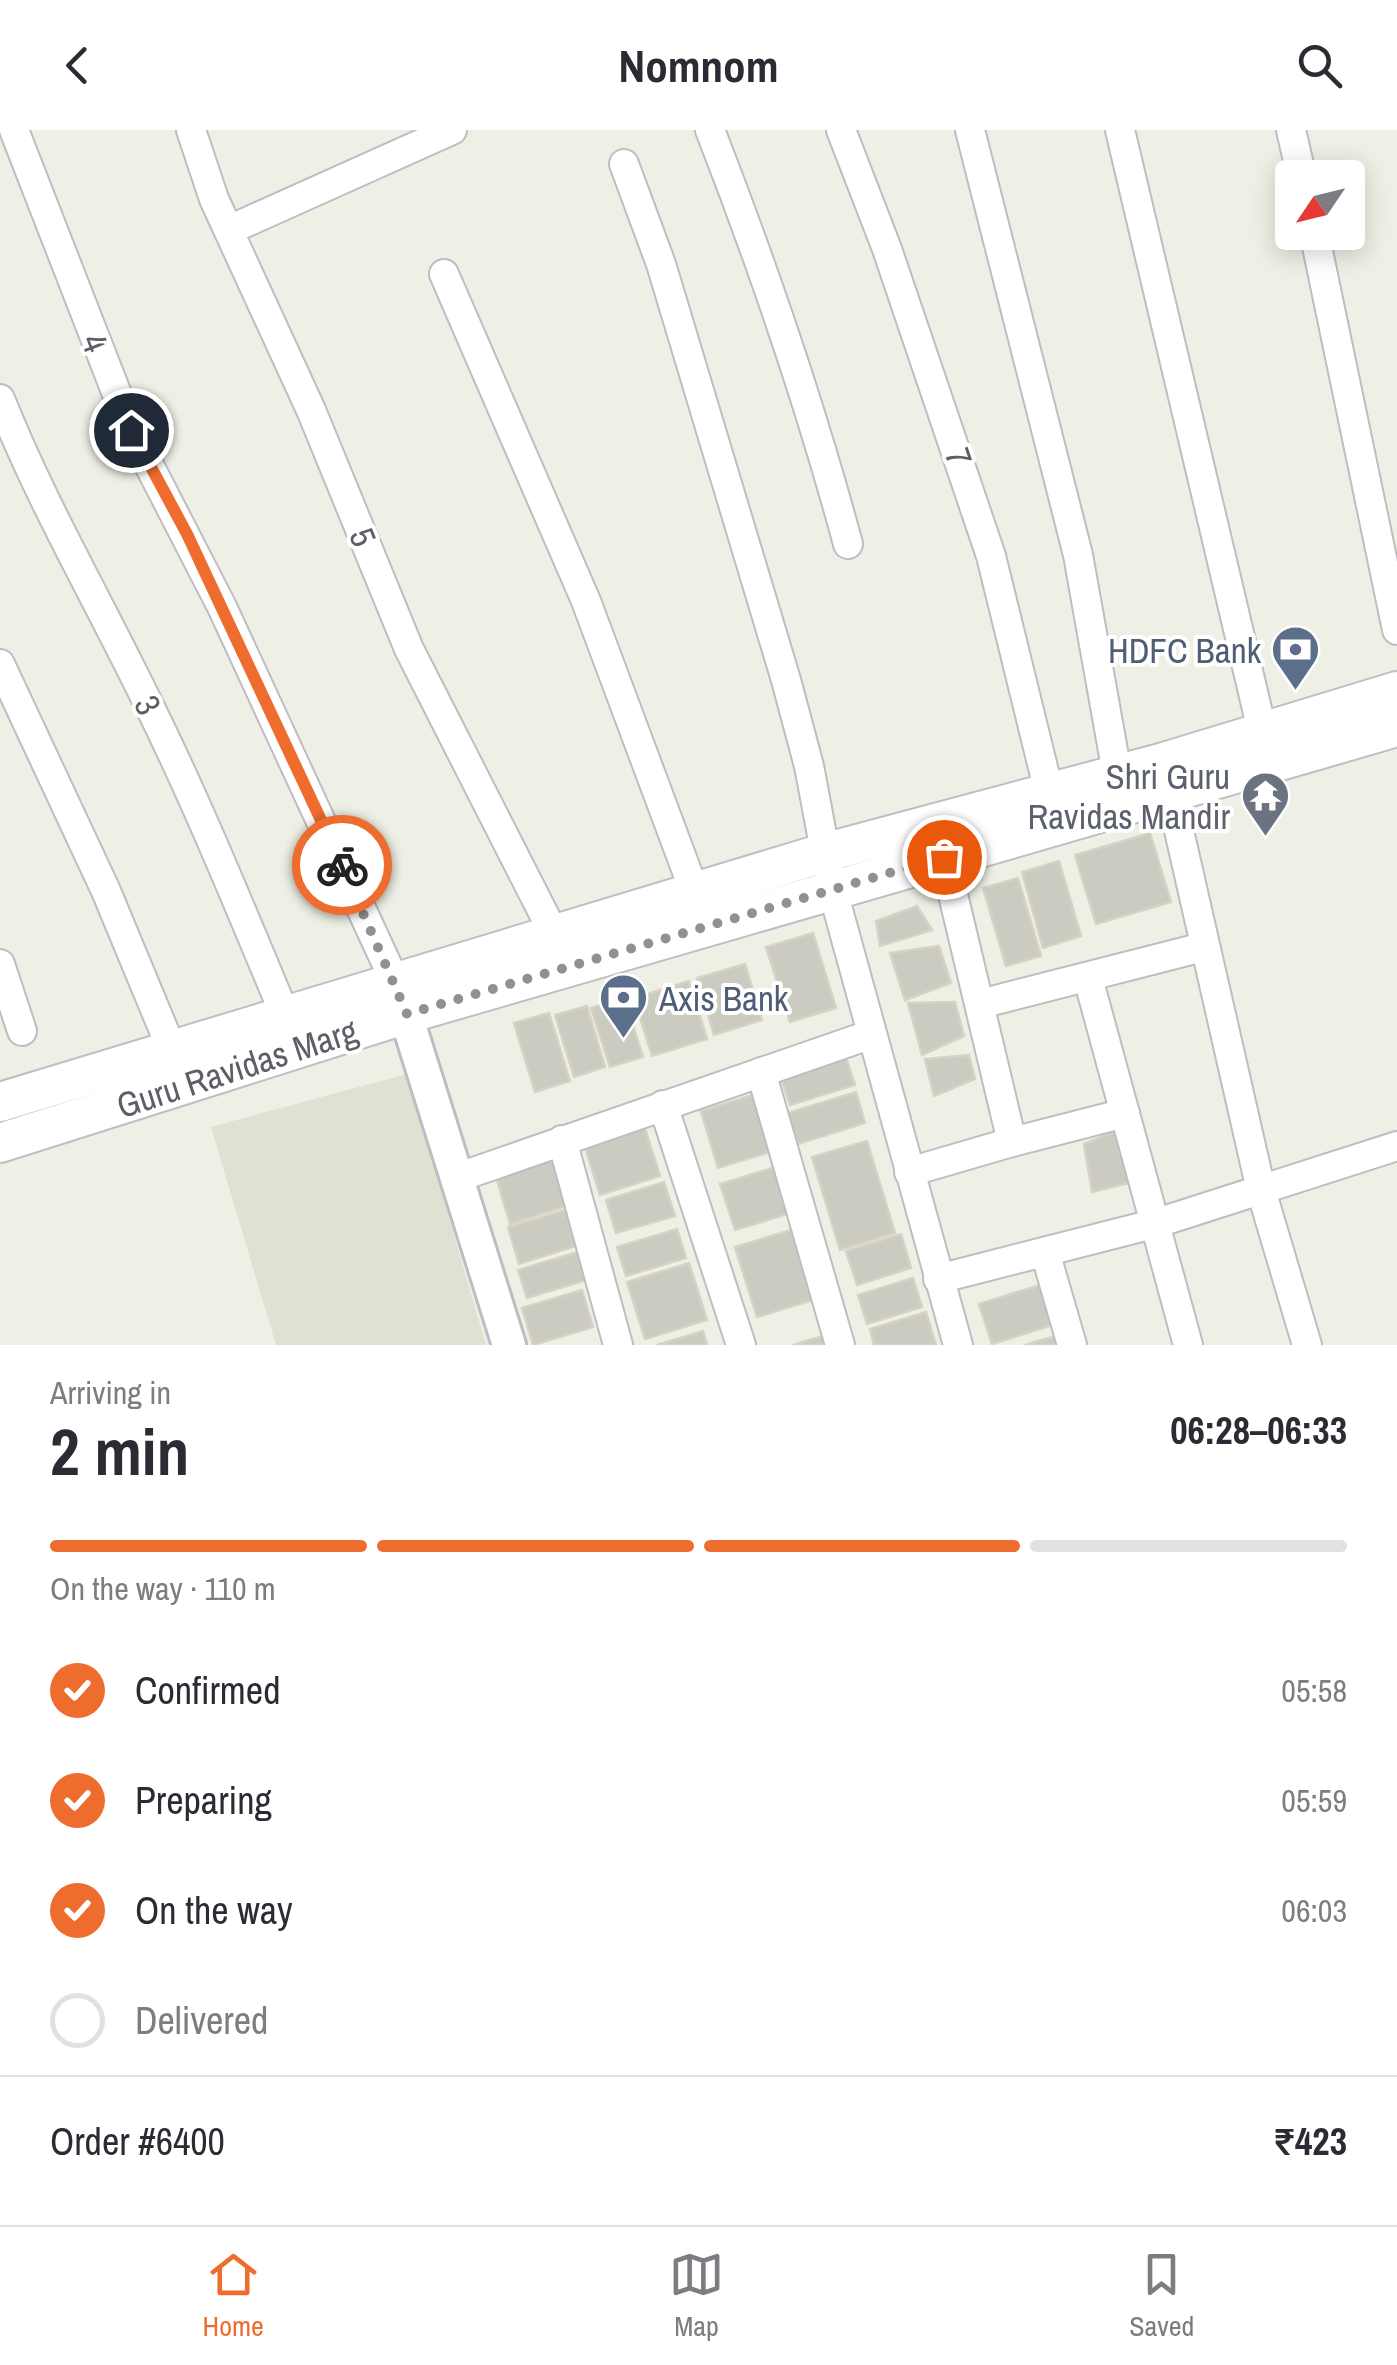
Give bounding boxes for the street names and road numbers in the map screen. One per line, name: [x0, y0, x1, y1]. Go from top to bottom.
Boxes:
street label: 4: [70, 327, 120, 359]
street label: 7: [934, 442, 984, 472]
street label: 5: [338, 521, 388, 553]
street label: 3: [123, 687, 173, 723]
street label: Guru Ravidas Marg: [111, 1007, 363, 1129]

